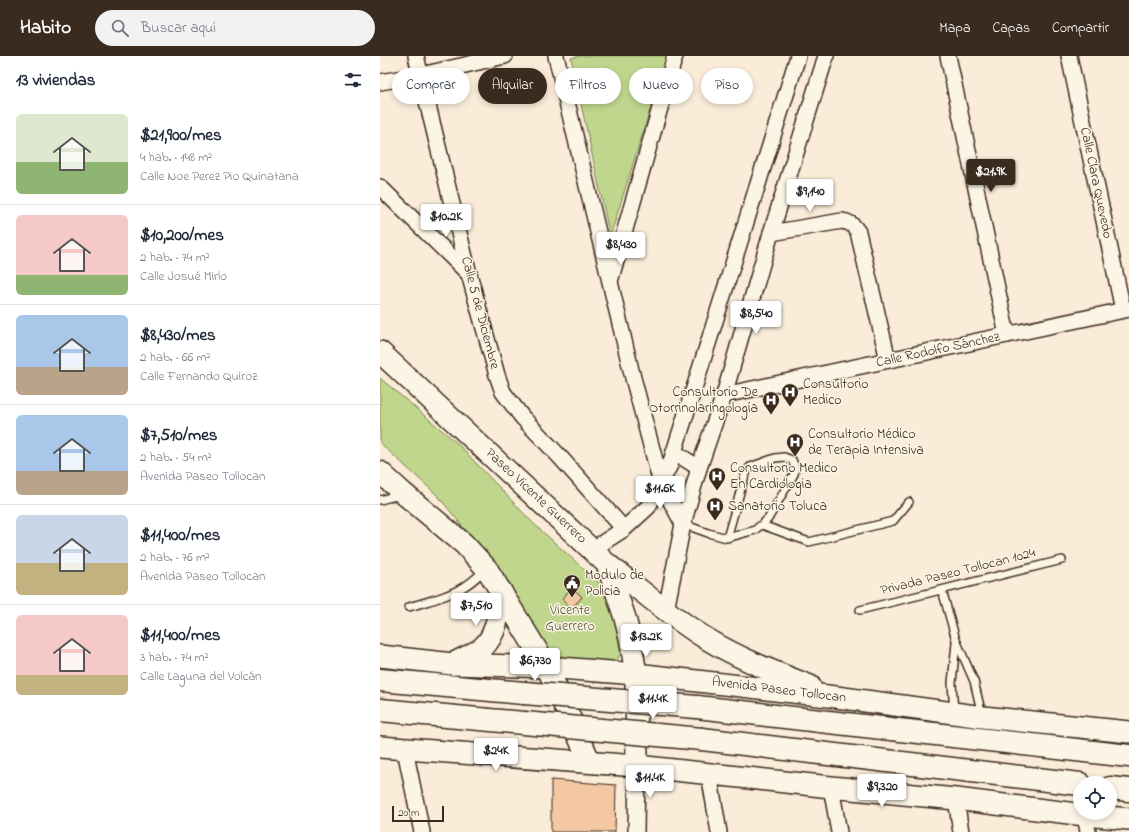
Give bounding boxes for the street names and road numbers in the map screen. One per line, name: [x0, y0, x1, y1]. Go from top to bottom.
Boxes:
street label: Calle Clara Quevedo: [1074, 125, 1118, 241]
street label: Calle 5 de Diciembre: [455, 254, 505, 372]
street label: Calle Rodolfo Sánchez: [874, 327, 1002, 373]
street label: Paseo Vicente Guerrero: [480, 443, 592, 549]
street label: Privada Paseo Tollocan 1024: [878, 543, 1038, 601]
street label: Avenida Paseo Tollocan: [711, 671, 847, 709]

